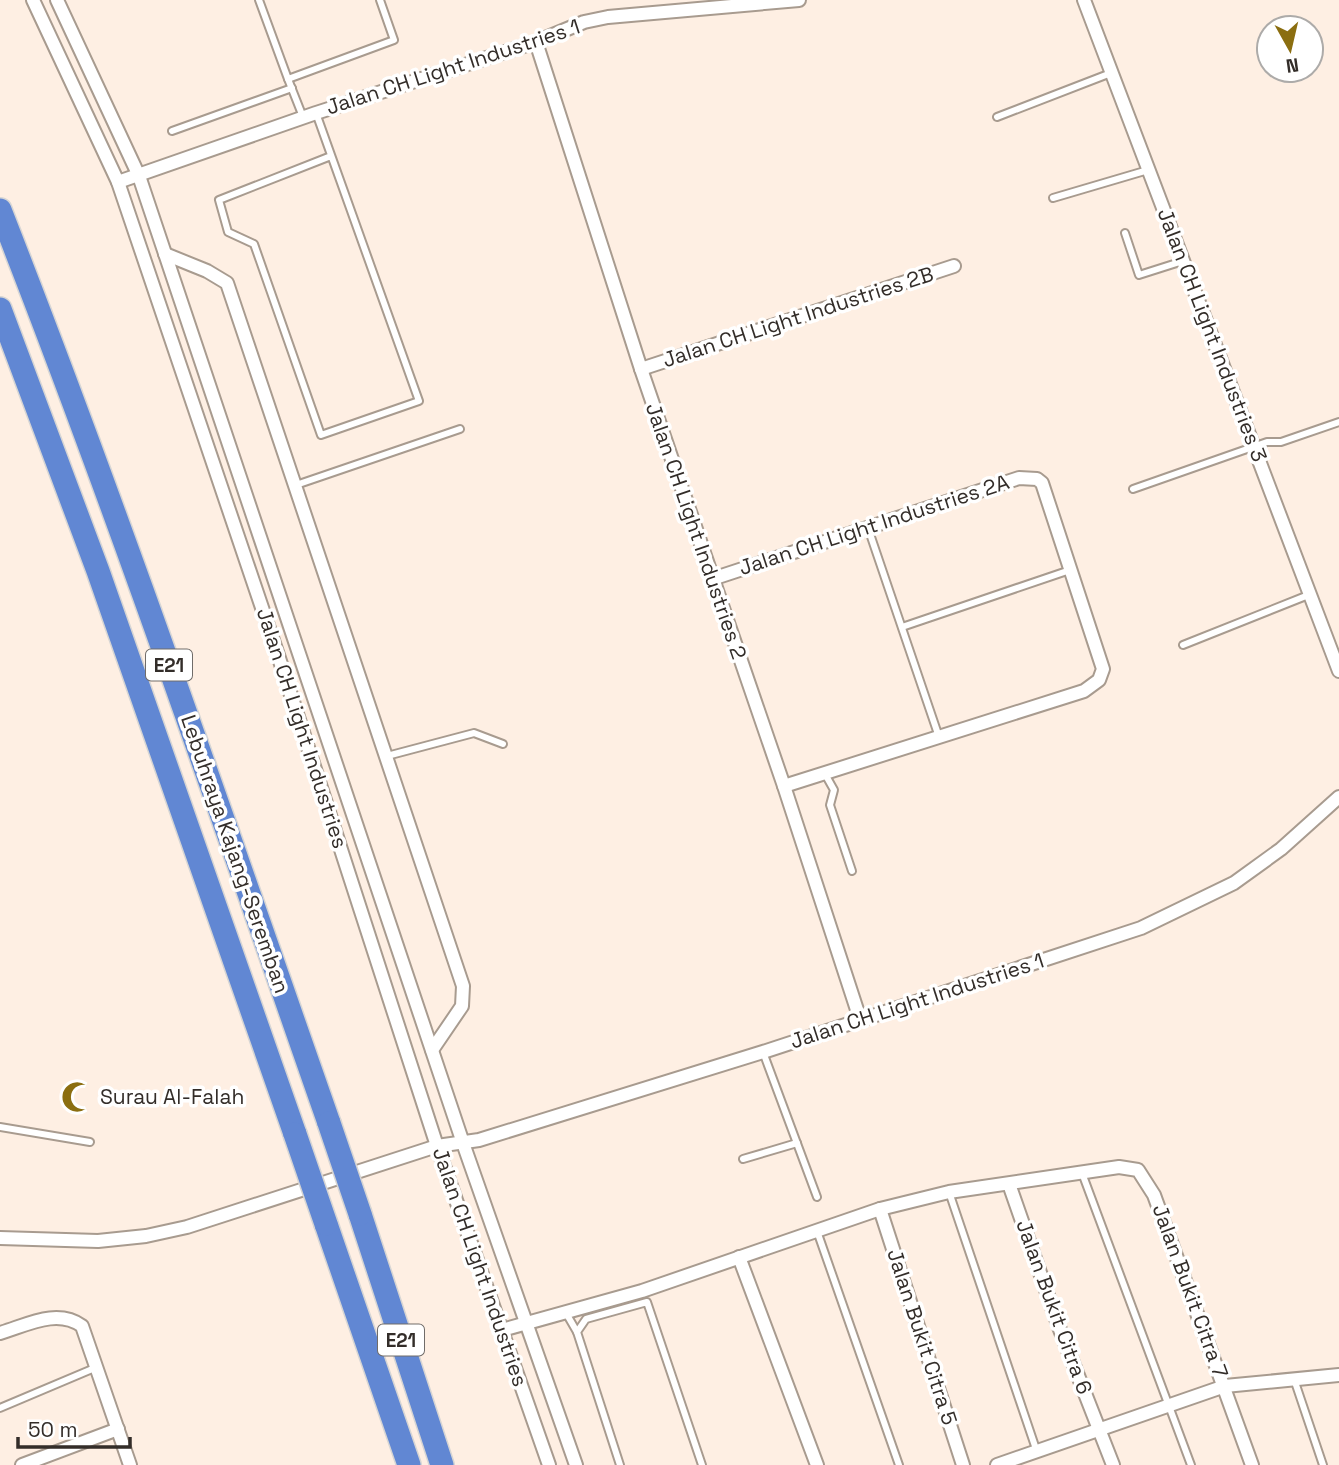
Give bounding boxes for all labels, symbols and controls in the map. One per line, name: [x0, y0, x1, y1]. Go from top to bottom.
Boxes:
street label: Jalan CH Light Industries 1: [322, 13, 583, 120]
north arrow: [1255, 14, 1325, 84]
text: N: [1284, 52, 1300, 79]
street label: Jalan CH Light Industries 3: [1152, 204, 1273, 465]
street label: Jalan CH Light Industries 2B: [659, 260, 937, 373]
street label: Jalan CH Light Industries 2: [640, 399, 753, 663]
street label: Jalan CH Light Industries 2A: [735, 468, 1012, 581]
street label: Jalan CH Light Industries: [251, 604, 354, 852]
road number: E21: [146, 650, 192, 680]
street label: Lebuhraya Kajang-Seremban: [175, 711, 296, 997]
street label: Jalan CH Light Industries 1: [786, 947, 1047, 1054]
mosque icon: Surau Al-Falah: [60, 1080, 94, 1114]
place label: Surau Al-Falah: [100, 1083, 244, 1110]
street label: Jalan CH Light Industries: [427, 1144, 534, 1390]
street label: Jalan Bukit Citra 7: [1147, 1200, 1234, 1382]
street label: Jalan Bukit Citra 6: [1010, 1216, 1099, 1398]
street label: Jalan Bukit Citra 5: [881, 1245, 964, 1428]
road number: E21: [378, 1324, 424, 1356]
scale bar: [18, 1406, 130, 1450]
text: 50 m: [28, 1416, 78, 1443]

